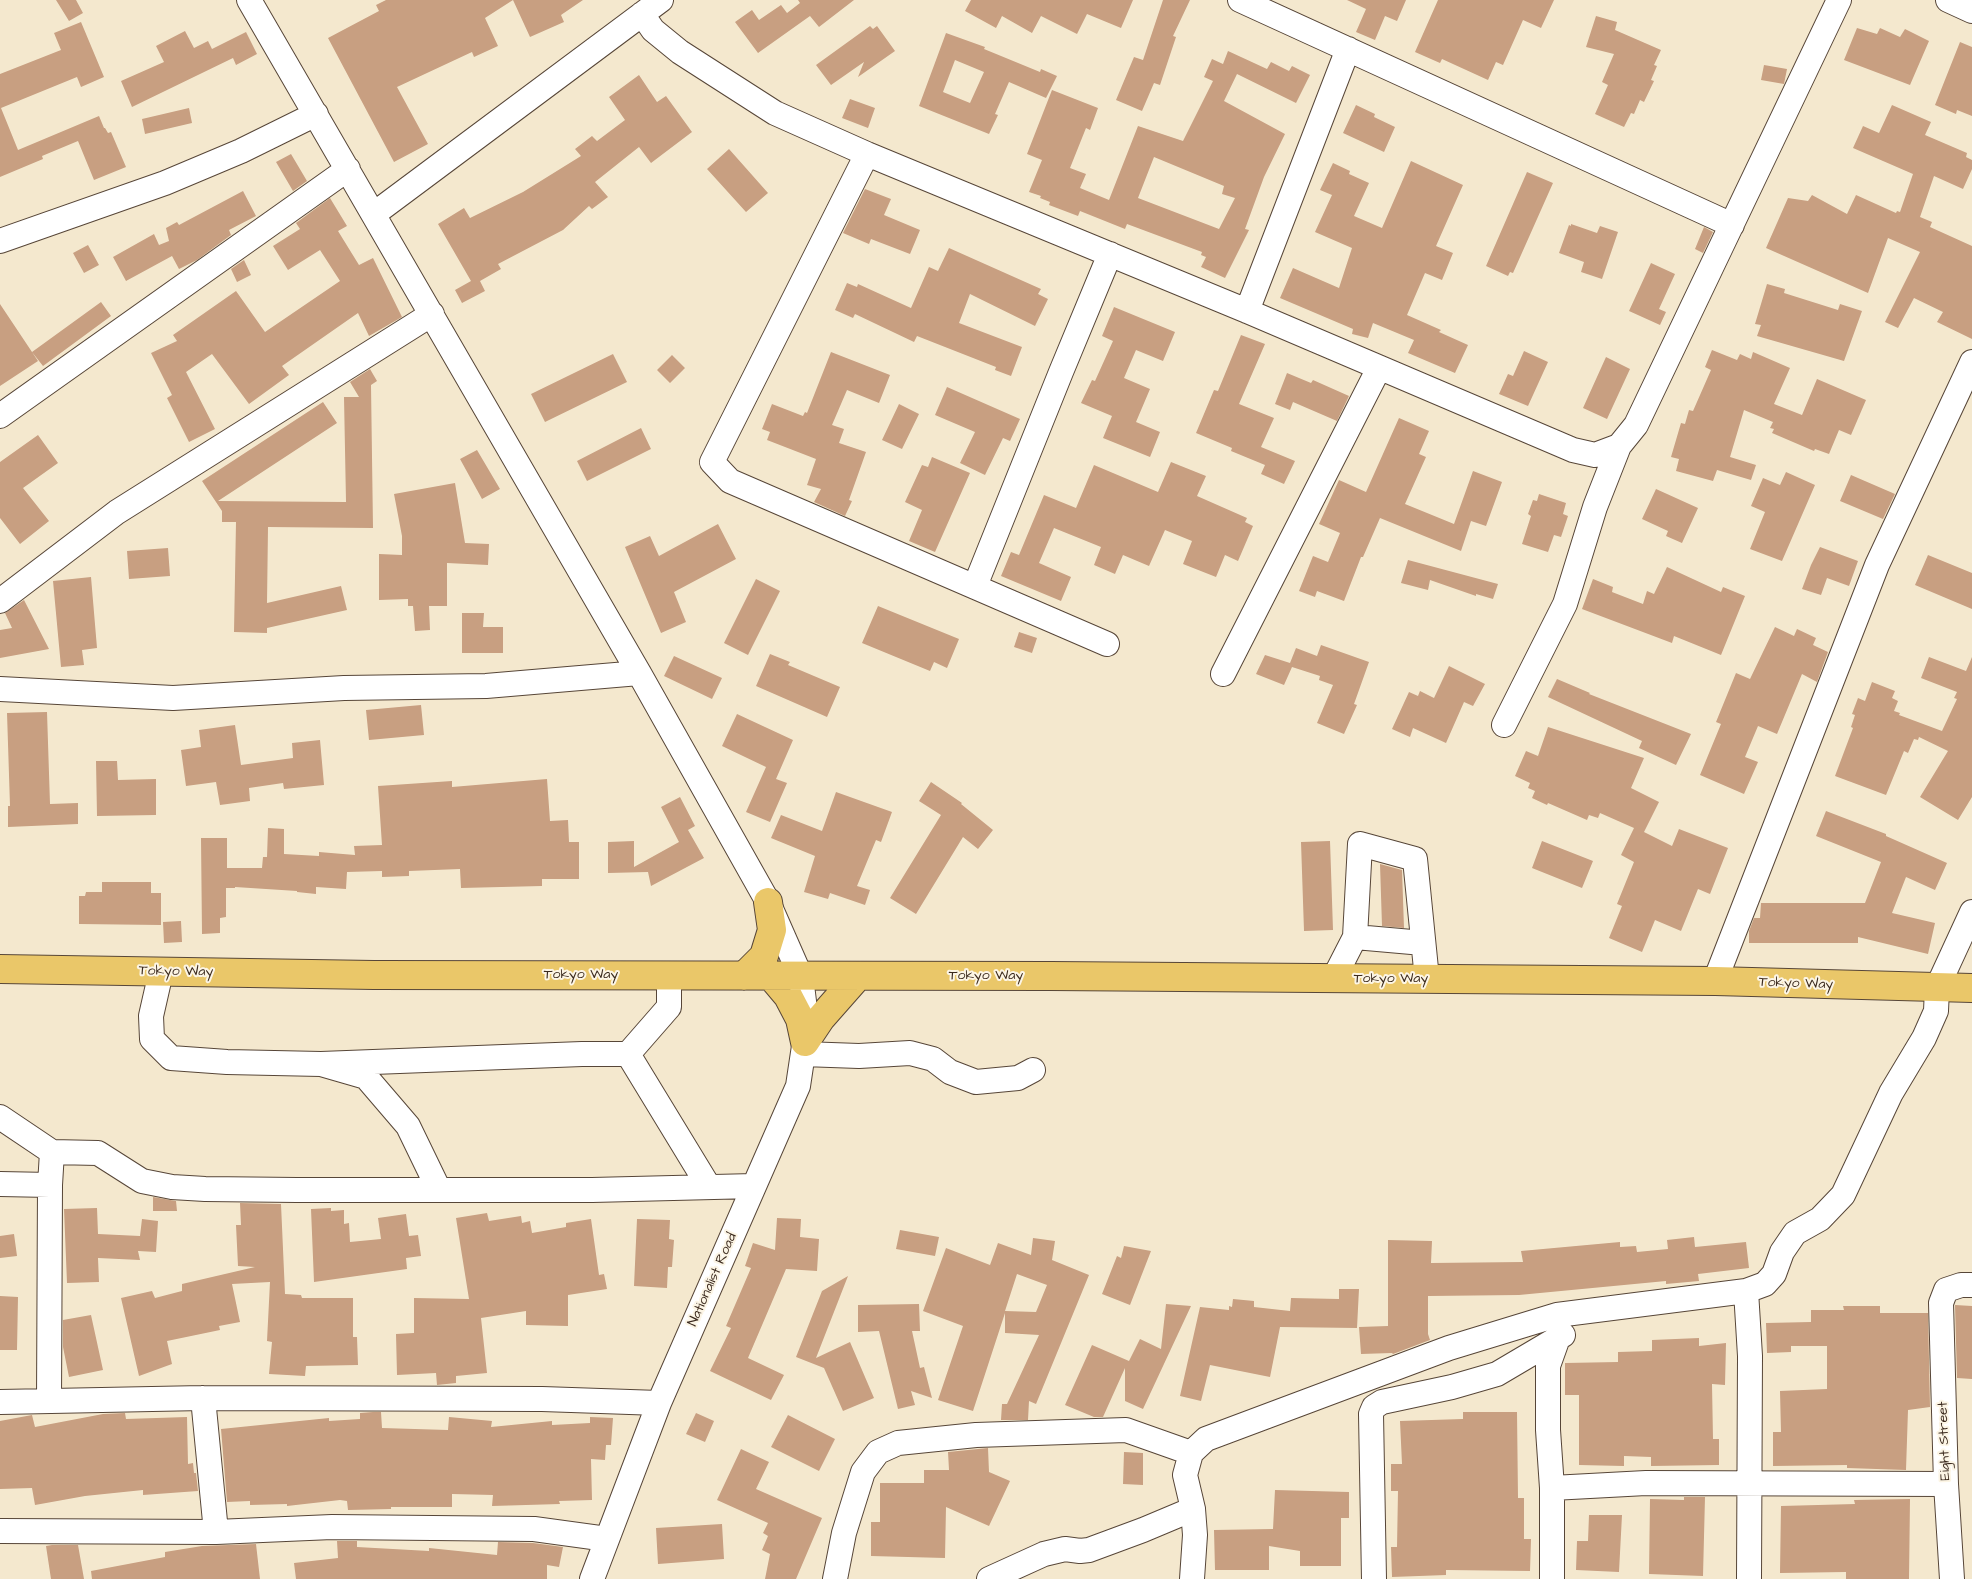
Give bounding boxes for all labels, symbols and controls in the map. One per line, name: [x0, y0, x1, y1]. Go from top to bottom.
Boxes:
street label: Tokyo Way: [139, 963, 213, 981]
street label: Tokyo Way: [544, 967, 618, 983]
street label: Tokyo Way: [949, 968, 1023, 984]
street label: Tokyo Way: [1354, 971, 1428, 987]
street label: Tokyo Way: [1759, 974, 1833, 994]
street label: Nationalist Road: [685, 1231, 741, 1329]
street label: Eight Street: [1935, 1401, 1955, 1481]

